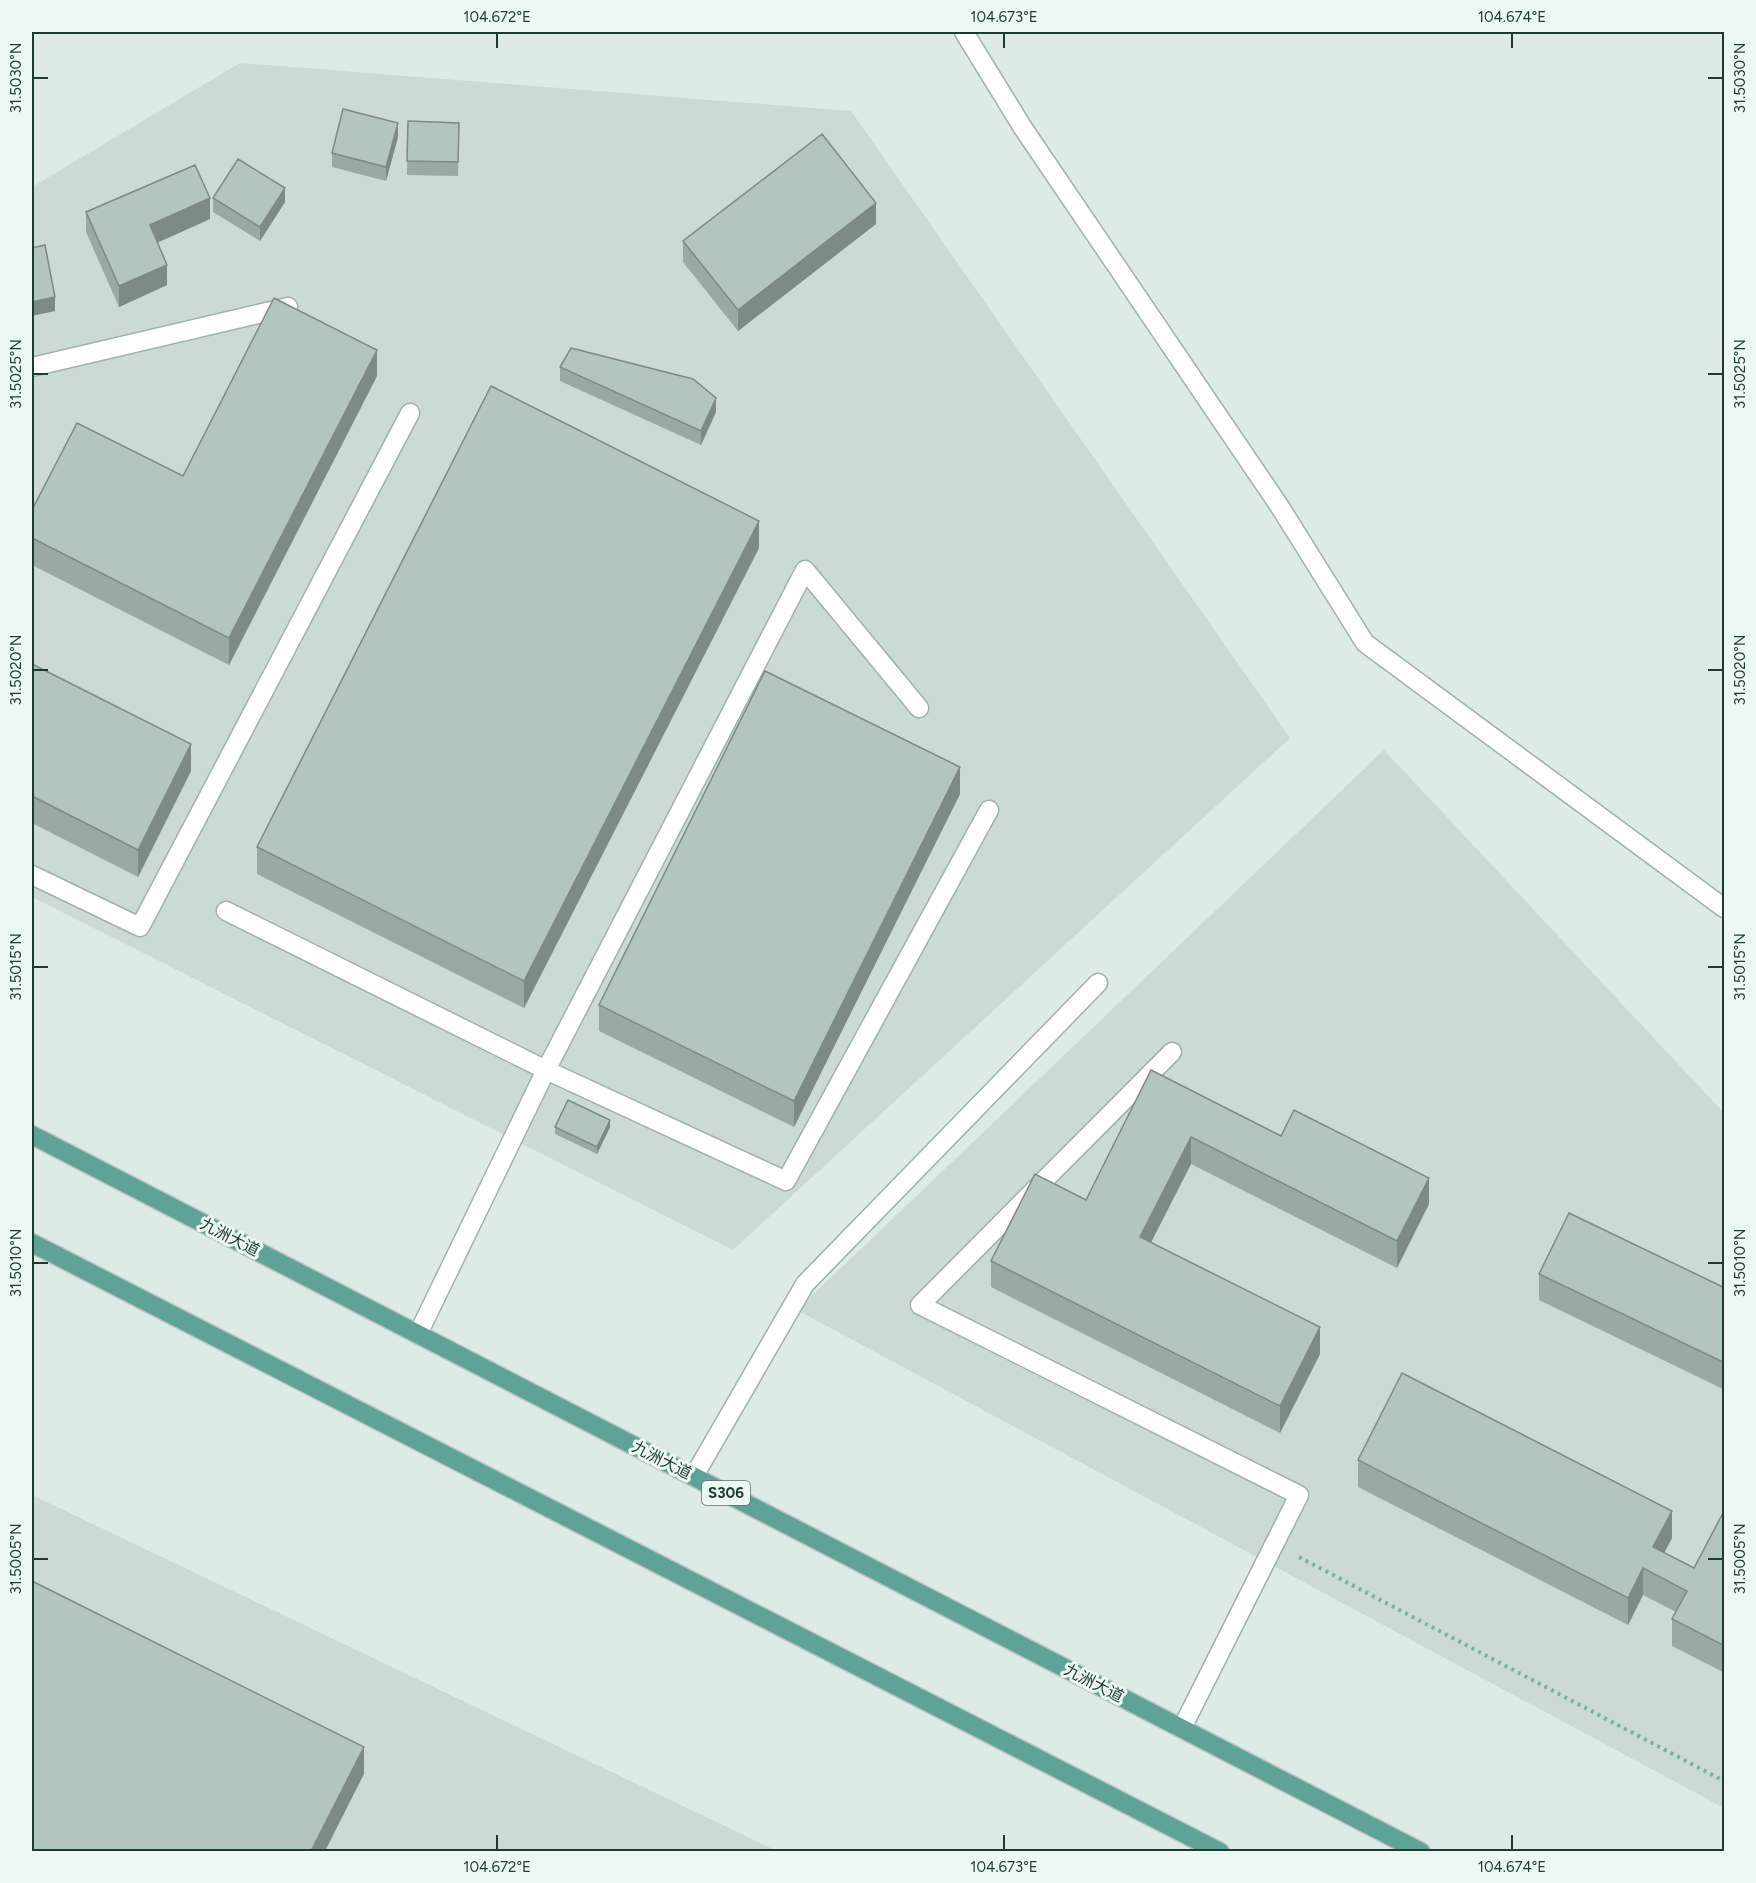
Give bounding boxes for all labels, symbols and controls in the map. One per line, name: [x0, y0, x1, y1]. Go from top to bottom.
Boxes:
text: 104.672°E: [463, 8, 531, 26]
text: 104.673°E: [970, 8, 1038, 26]
text: 104.674°E: [1478, 8, 1546, 26]
text: 31.5030°N: [7, 43, 25, 113]
text: 31.5030°N: [1731, 43, 1749, 113]
text: 31.5025°N: [7, 339, 25, 409]
text: 31.5025°N: [1731, 339, 1749, 409]
text: 31.5020°N: [7, 635, 25, 705]
text: 31.5020°N: [1731, 635, 1749, 705]
text: 31.5015°N: [7, 933, 25, 1001]
text: 31.5015°N: [1731, 933, 1749, 1001]
street label: 九洲大道: [197, 1214, 263, 1260]
text: 31.5010°N: [7, 1229, 25, 1297]
text: 31.5010°N: [1731, 1229, 1749, 1297]
street label: 九洲大道: [629, 1437, 695, 1483]
road number: S306: [702, 1481, 750, 1505]
text: 31.5005°N: [7, 1523, 25, 1595]
text: 31.5005°N: [1731, 1523, 1749, 1595]
street label: 九洲大道: [1061, 1660, 1127, 1706]
text: 104.672°E: [463, 1858, 531, 1876]
text: 104.673°E: [970, 1858, 1038, 1876]
text: 104.674°E: [1478, 1858, 1546, 1876]

